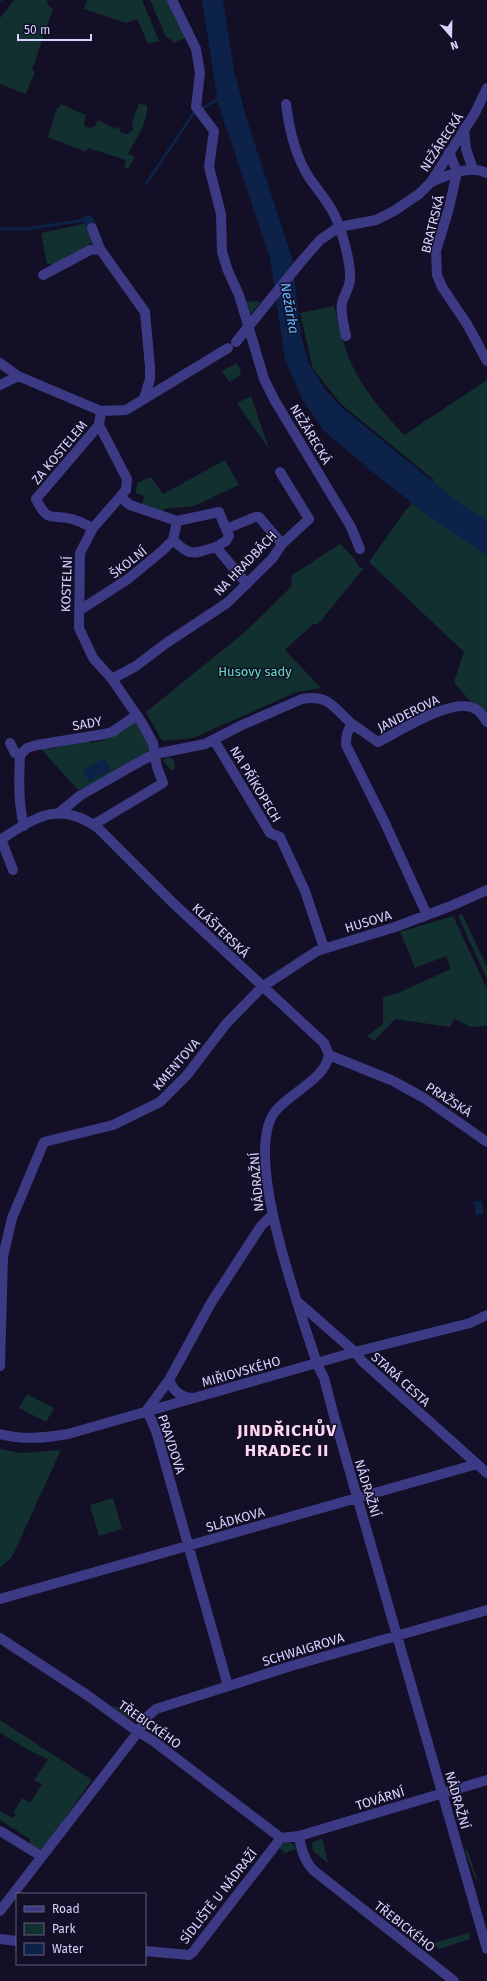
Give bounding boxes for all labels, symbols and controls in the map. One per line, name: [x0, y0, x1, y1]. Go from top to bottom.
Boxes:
scale bar: [18, 16, 91, 42]
north arrow: [431, 16, 471, 56]
text: 50 m: [24, 23, 50, 37]
text: N: [449, 38, 460, 52]
street label: NEŽÁRECKÁ: [416, 109, 466, 174]
street label: BRATRSKÁ: [418, 193, 447, 255]
water label: Nežárka: [277, 281, 302, 335]
street label: NEŽÁRECKÁ: [287, 401, 335, 467]
street label: ZA KOSTELEM: [29, 418, 90, 487]
street label: NA HRADBÁCH: [211, 528, 280, 599]
street label: ŠKOLNÍ: [106, 542, 150, 581]
street label: KOSTELNÍ: [58, 556, 75, 612]
park label: Husovy sady: [218, 664, 292, 679]
street label: JANDEROVA: [375, 692, 442, 735]
street label: SADY: [71, 713, 104, 733]
street label: NA PŘÍKOPECH: [227, 743, 285, 825]
street label: KLÁŠTERSKÁ: [189, 900, 253, 961]
street label: HUSOVA: [343, 907, 394, 936]
street label: KMENTOVA: [150, 1035, 203, 1093]
street label: PRAŽSKÁ: [423, 1078, 475, 1120]
street label: NÁDRAŽNÍ: [245, 1151, 267, 1212]
street label: STARÁ CESTA: [368, 1349, 433, 1410]
street label: MIŘIOVSKÉHO: [200, 1352, 282, 1390]
street label: PRAVDOVA: [155, 1412, 188, 1476]
district label: JINDŘICHŮV HRADEC II: [236, 1418, 337, 1461]
street label: NÁDRAŽNÍ: [352, 1457, 384, 1519]
street label: SLÁDKOVA: [204, 1504, 267, 1535]
street label: SCHWAIGROVA: [260, 1630, 346, 1669]
street label: TŘEBICKÉHO: [116, 1697, 184, 1751]
street label: NÁDRAŽNÍ: [442, 1769, 474, 1831]
street label: TOVÁRNÍ: [354, 1784, 407, 1813]
street label: SÍDLIŠTĚ U NÁDRAŽÍ: [176, 1845, 260, 1947]
legend: [16, 1893, 146, 1965]
street label: TŘEBICKÉHO: [371, 1897, 439, 1955]
text: Road: [52, 1902, 80, 1916]
text: Park: [52, 1922, 76, 1936]
text: Water: [52, 1942, 84, 1956]

